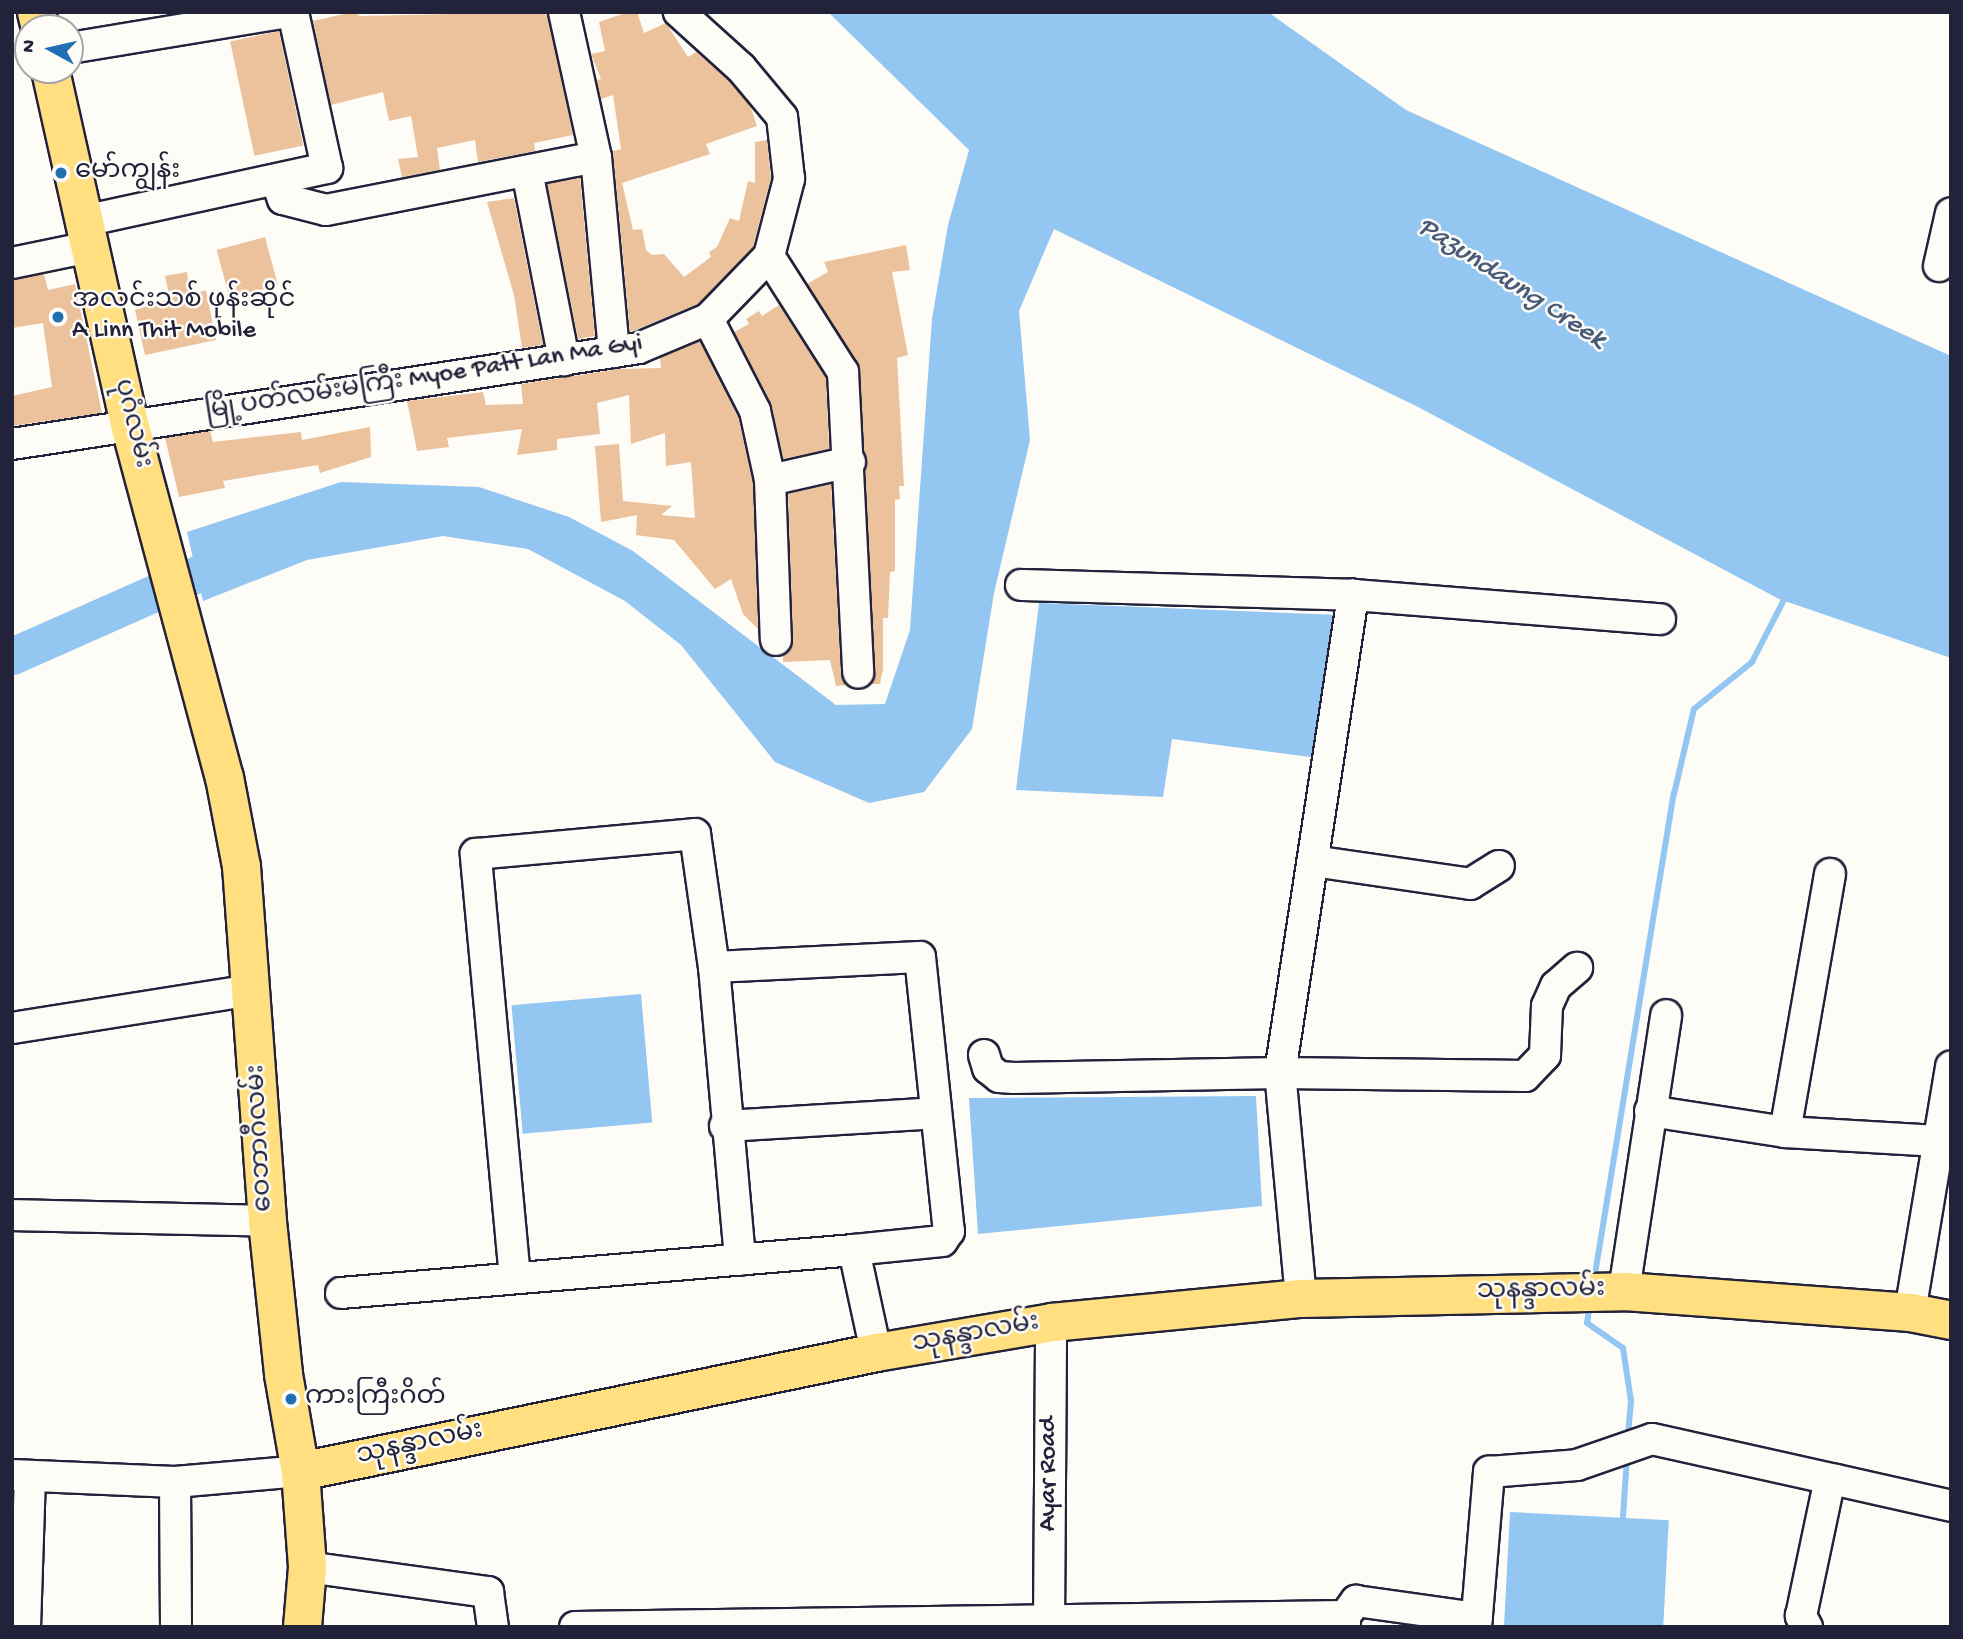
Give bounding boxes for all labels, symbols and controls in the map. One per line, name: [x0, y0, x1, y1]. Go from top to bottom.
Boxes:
north arrow: [14, 14, 84, 84]
text: N: [17, 39, 42, 54]
place label: မော်ကျွန်း: [75, 157, 180, 189]
marker: မော်ကျွန်း: [53, 165, 69, 181]
water label: Pazundaung Creek: [1411, 211, 1611, 357]
place label: အလင်းသစ် ဖုန်းဆိုင် A Linn Thit Mobile: [72, 286, 295, 348]
marker: အလင်းသစ် ဖုန်းဆိုင် A Linn Thit Mobile: [50, 309, 66, 325]
street label: မြို့ပတ်လမ်းမကြီး Myoe Patt Lan Ma Gyi: [203, 329, 645, 429]
street label: ပုဂံလမ်း: [105, 376, 157, 472]
street label: ဝေဘာဂီလမ်း: [243, 1063, 281, 1213]
street label: သုနန္ဒာလမ်း: [1477, 1275, 1605, 1309]
street label: သုနန္ဒာလမ်း: [910, 1309, 1042, 1361]
place label: ကားကြီးဂိတ်: [305, 1383, 446, 1415]
marker: ကားကြီးဂိတ်: [283, 1391, 299, 1407]
street label: သုနန္ဒာလမ်း: [354, 1416, 486, 1474]
street label: Ayar Road: [1034, 1417, 1066, 1531]

